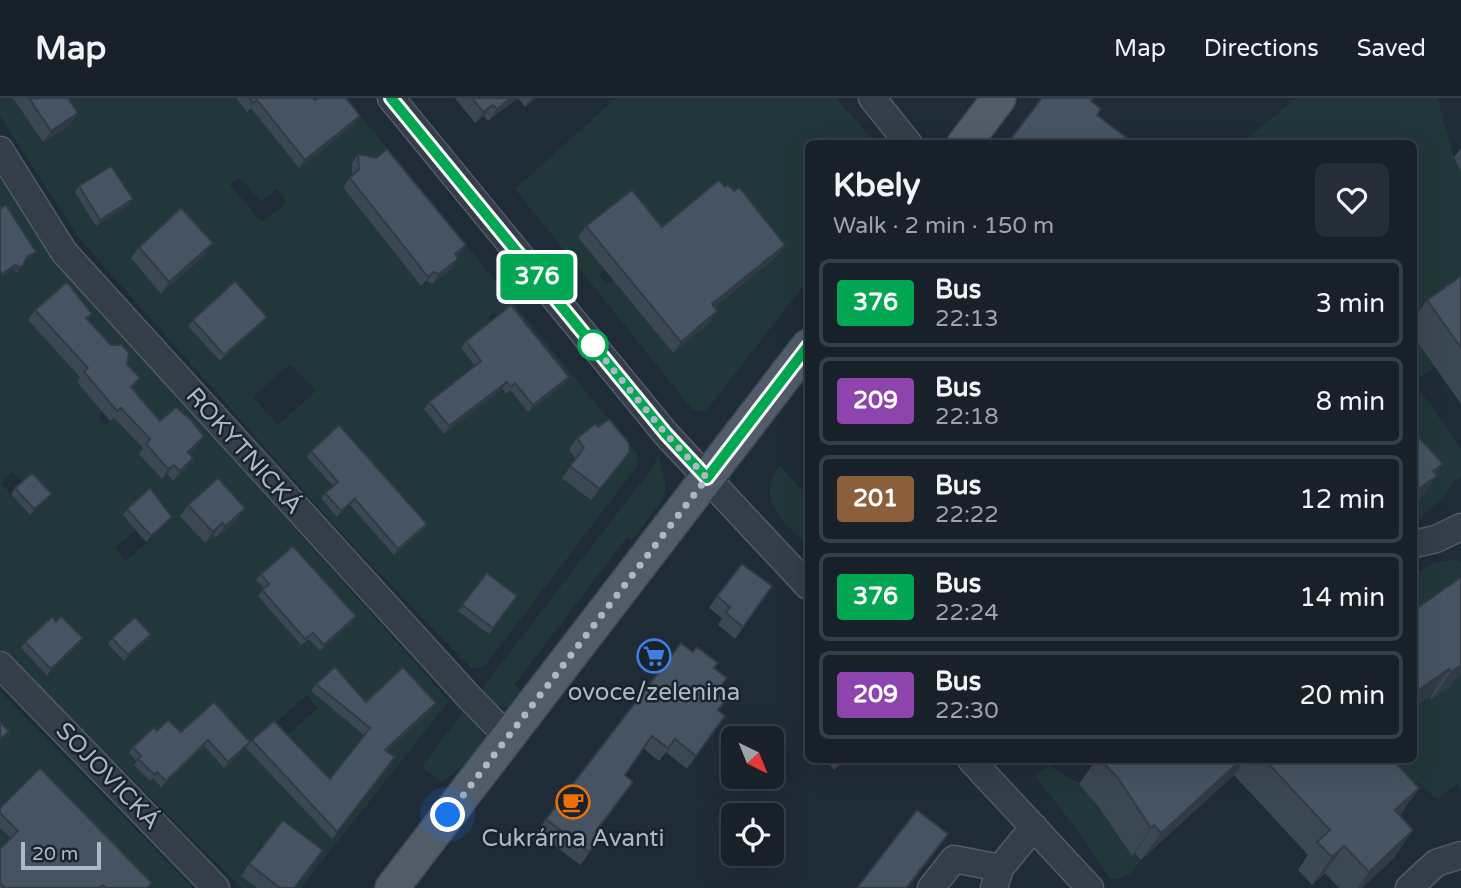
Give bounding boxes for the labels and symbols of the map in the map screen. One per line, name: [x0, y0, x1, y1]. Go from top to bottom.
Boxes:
line badge: 376: [497, 254, 577, 300]
unlabelled marker: [578, 330, 608, 360]
street label: ROKYTNICKÁ: [180, 381, 309, 520]
supermarket icon: ovoce/zelenina: [635, 637, 673, 675]
place label: ovoce/zelenina: [568, 678, 740, 707]
street label: SOJOVICKÁ: [50, 716, 167, 836]
north arrow: [721, 726, 784, 789]
cafe icon: Cukrárna Avanti: [554, 783, 592, 821]
your location: [430, 797, 465, 832]
place label: Cukrárna Avanti: [482, 824, 664, 853]
scale bar: [21, 839, 102, 871]

